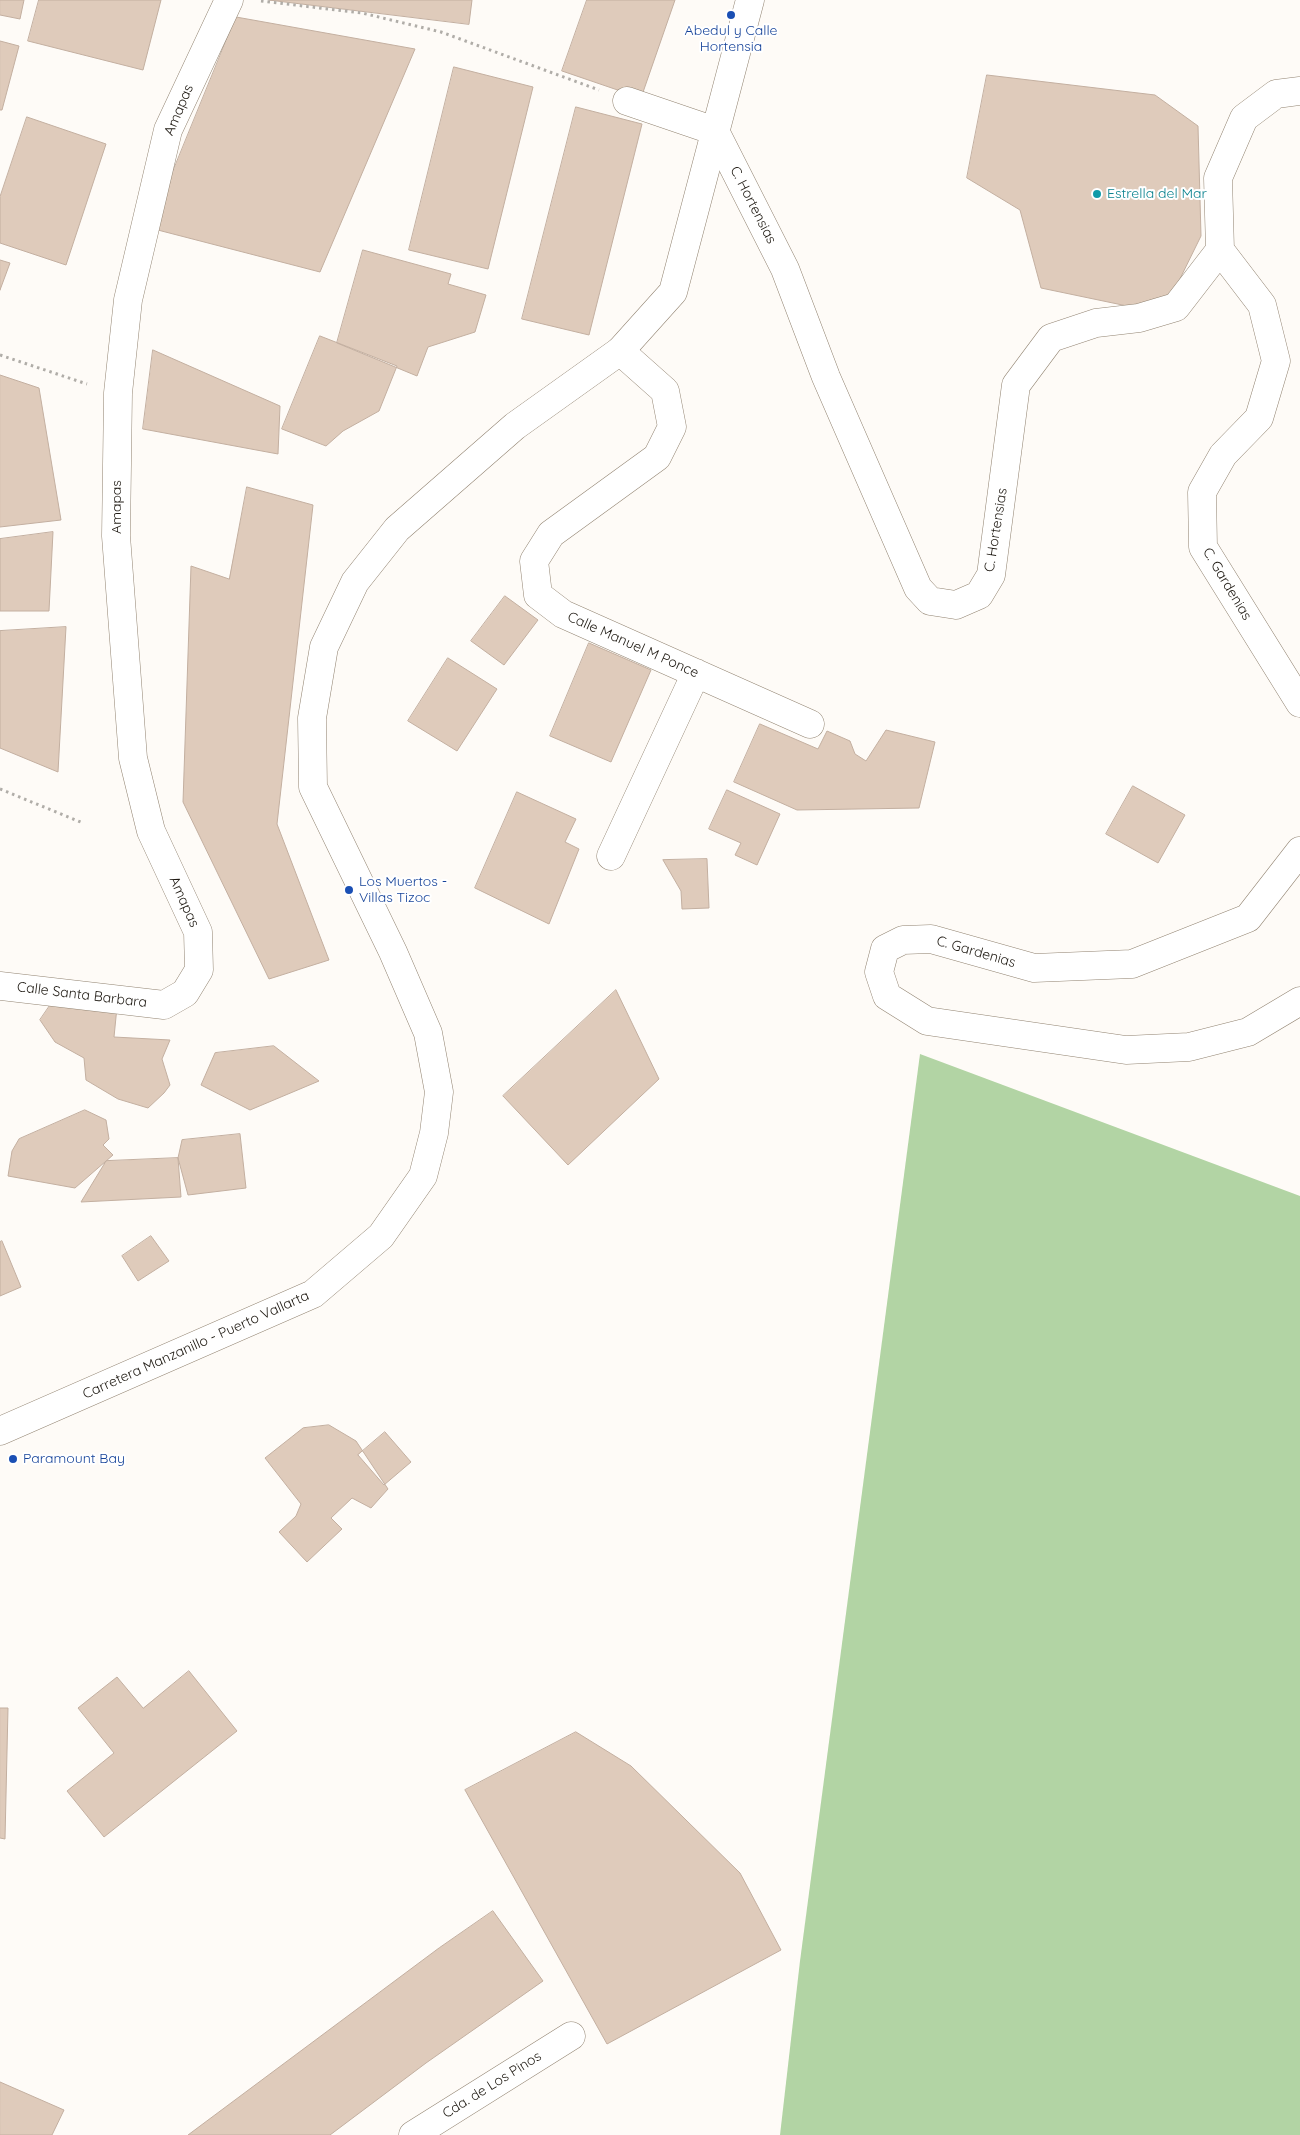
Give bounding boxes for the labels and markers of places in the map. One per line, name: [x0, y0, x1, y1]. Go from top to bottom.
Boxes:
marker: Abedul y Calle Hortensia: [725, 9, 737, 21]
place label: Abedul y Calle Hortensia: [685, 23, 777, 56]
place label: Estrella del Mar: [1107, 186, 1207, 202]
marker: Estrella del Mar: [1091, 188, 1103, 200]
place label: Los Muertos - Villas Tizoc: [359, 874, 447, 906]
marker: Los Muertos - Villas Tizoc: [343, 884, 355, 896]
place label: Paramount Bay: [23, 1451, 125, 1467]
marker: Paramount Bay: [7, 1453, 19, 1465]

